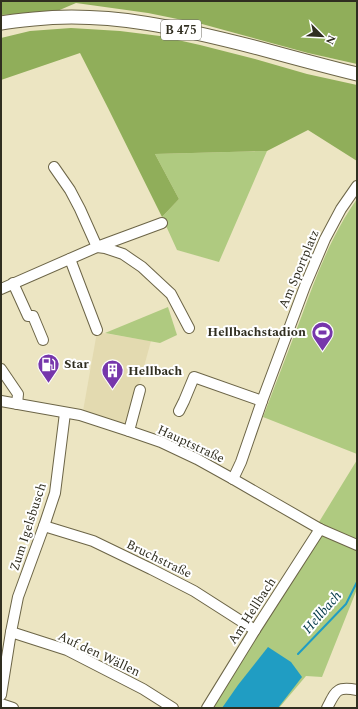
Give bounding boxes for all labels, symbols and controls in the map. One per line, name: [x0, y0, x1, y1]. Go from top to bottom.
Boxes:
north arrow: [302, 16, 342, 56]
road number: B 475: [161, 20, 201, 40]
text: N: [321, 32, 340, 47]
street label: Am Sportplatz: [273, 226, 325, 312]
sports icon: Hellbachstadion: [309, 319, 335, 352]
place label: Hellbachstadion: [207, 322, 306, 342]
fuel station icon: Star: [35, 351, 61, 384]
place label: Star: [64, 354, 89, 374]
building icon: Hellbach: [99, 358, 125, 391]
place label: Hellbach: [128, 361, 182, 381]
street label: Hauptstraße: [154, 420, 228, 468]
street label: Zum Igelsbusch: [4, 480, 52, 574]
street label: Bruchstraße: [123, 534, 195, 584]
street label: Am Hellbach: [223, 573, 281, 648]
water label: Hellbach: [297, 586, 347, 638]
street label: Auf den Wällen: [54, 626, 144, 682]

